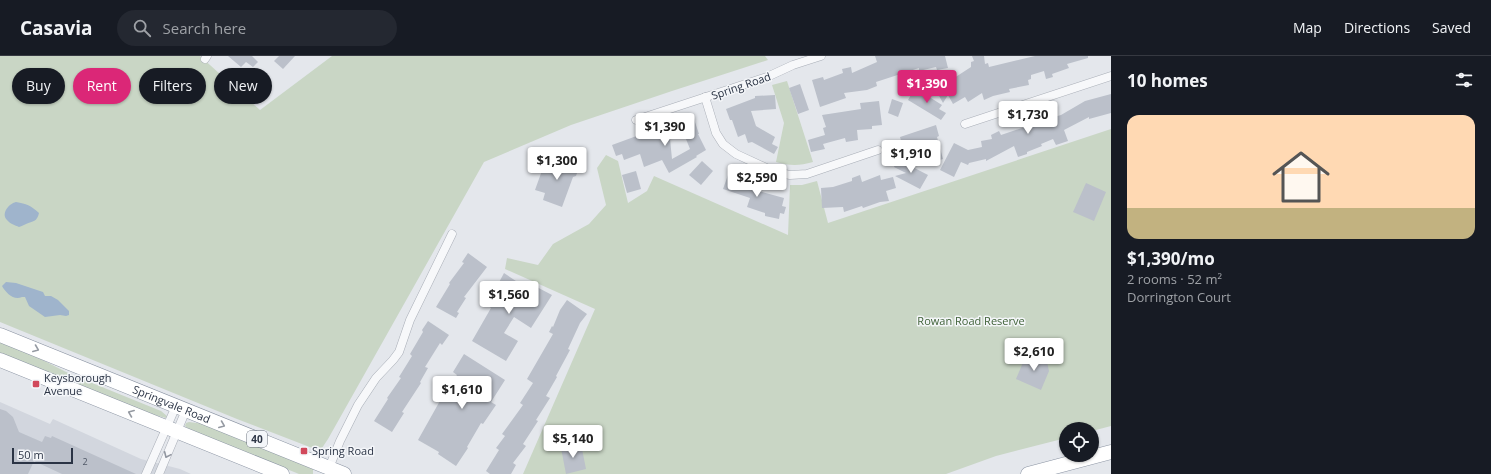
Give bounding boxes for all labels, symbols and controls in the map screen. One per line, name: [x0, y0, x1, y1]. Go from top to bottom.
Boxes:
search box: [117, 10, 397, 46]
text: Casavia: [20, 15, 93, 41]
icon: search: [131, 17, 153, 39]
text: Search here: [163, 18, 246, 38]
text: Map: [1293, 18, 1322, 37]
text: Directions: [1344, 18, 1410, 37]
text: Saved: [1432, 18, 1471, 37]
chip: Buy: [12, 68, 65, 104]
chip: Rent: [73, 68, 131, 104]
chip: Filters: [139, 68, 206, 104]
chip: New: [214, 68, 272, 104]
street label: Spring Road: [709, 68, 773, 103]
text: 10 homes: [1127, 69, 1208, 92]
icon: filters: [1453, 69, 1475, 91]
pin: $1,390: [894, 70, 960, 104]
text: $1,390: [907, 74, 947, 92]
pin: $1,730: [995, 101, 1061, 135]
text: $1,730: [1008, 105, 1048, 123]
pin: $1,390: [632, 113, 698, 147]
text: $1,390: [645, 117, 685, 135]
pin: $1,910: [878, 140, 944, 174]
icon: home: [1265, 141, 1337, 213]
text: $1,910: [891, 144, 931, 162]
pin: $1,300: [524, 147, 590, 181]
text: $1,300: [537, 151, 577, 169]
pin: $2,590: [724, 164, 790, 198]
text: $2,590: [737, 168, 777, 186]
text: $1,390/mo: [1127, 247, 1215, 270]
text: 2 rooms · 52 m²: [1127, 270, 1222, 288]
pin: $1,560: [476, 281, 542, 315]
text: $1,560: [489, 285, 529, 303]
text: Dorrington Court: [1127, 288, 1231, 306]
park label: Rowan Road Reserve: [917, 313, 1025, 328]
pin: $2,610: [1001, 338, 1067, 372]
text: $2,610: [1014, 342, 1054, 360]
one-way arrow: [33, 345, 40, 353]
place label: Keysborough Avenue: [44, 370, 112, 398]
pin: $1,610: [429, 376, 495, 410]
marker: Keysborough Avenue: [31, 379, 41, 389]
text: $1,610: [442, 380, 482, 398]
street label: Springvale Road: [131, 381, 213, 426]
one-way arrow: [127, 409, 134, 417]
one-way arrow: [219, 420, 226, 428]
map controls: [1059, 422, 1099, 462]
button: locate: [1059, 422, 1099, 462]
pin: $5,140: [540, 425, 606, 459]
text: $5,140: [553, 429, 593, 447]
road number: 40: [247, 431, 267, 447]
place label: Spring Road: [312, 443, 374, 458]
scale bar: [12, 446, 73, 465]
marker: Spring Road: [299, 446, 309, 456]
text: 50 m: [18, 447, 44, 462]
one-way arrow: [164, 451, 172, 458]
house number: 2: [82, 455, 88, 468]

